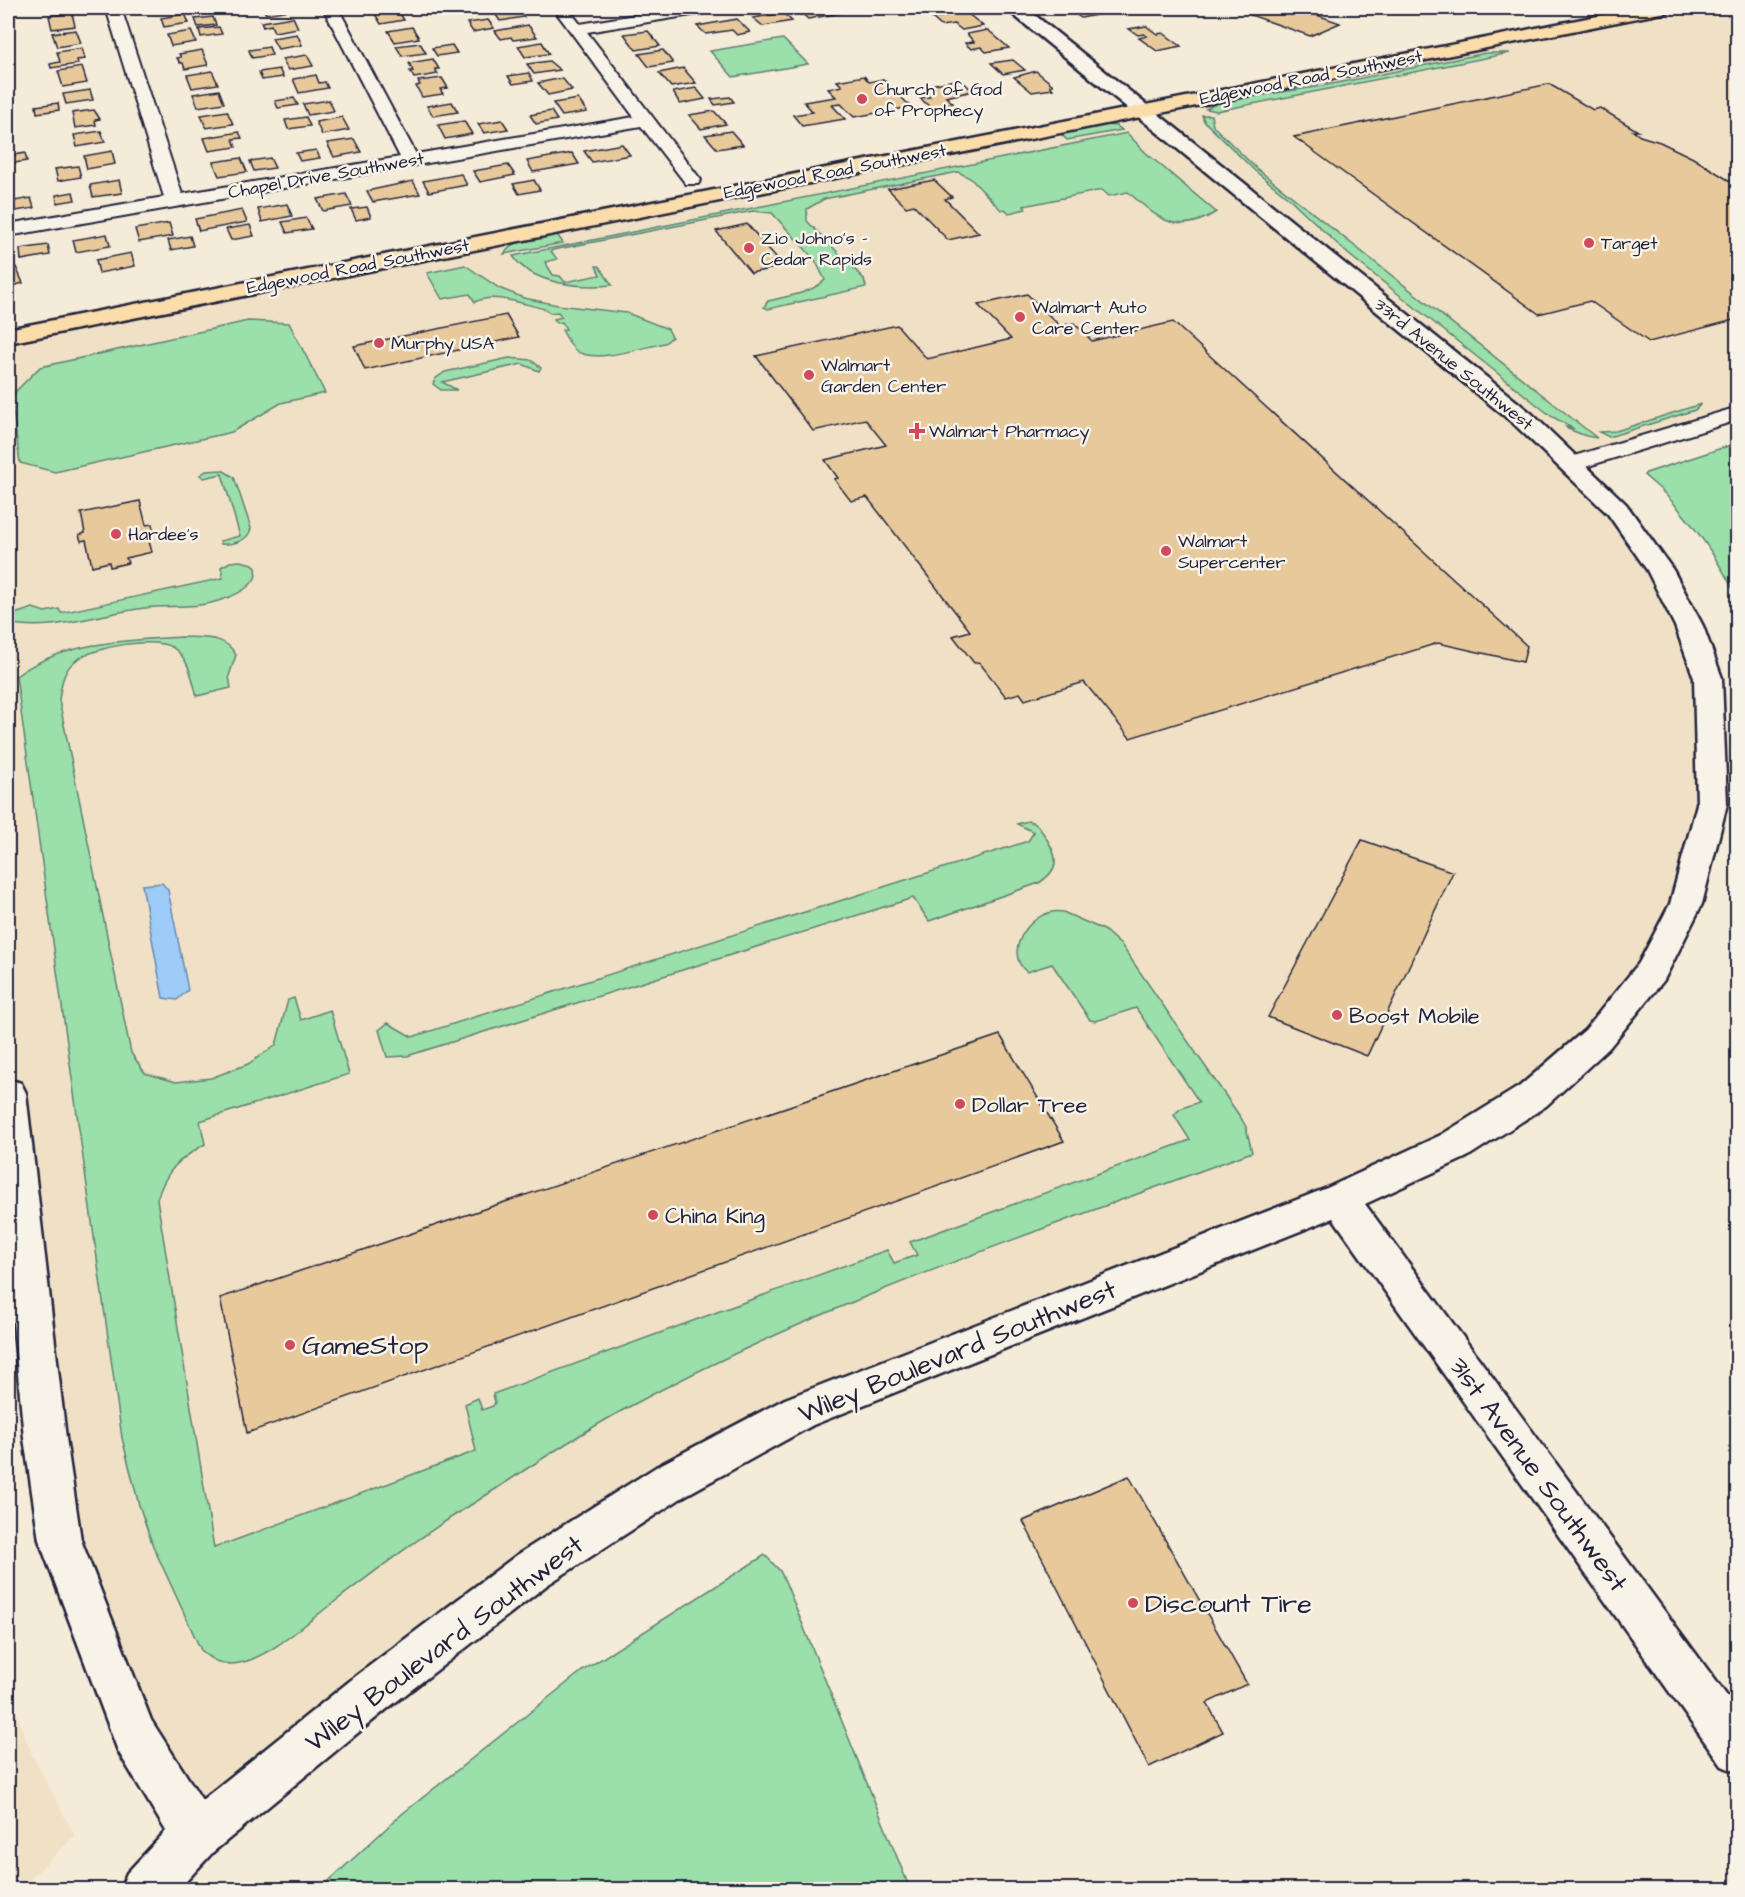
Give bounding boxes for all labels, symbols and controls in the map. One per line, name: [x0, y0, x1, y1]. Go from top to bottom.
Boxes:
street label: Edgewood Road Southwest: [1198, 43, 1425, 112]
place label: Church of God of Prophecy: [874, 77, 1002, 124]
marker: Church of God of Prophecy: [855, 92, 869, 106]
street label: Edgewood Road Southwest: [722, 137, 949, 206]
street label: Chapel Drive Southwest: [226, 146, 427, 205]
place label: Zio Johno's - Cedar Rapids: [761, 226, 872, 272]
place label: Target: [1601, 231, 1658, 257]
street label: Edgewood Road Southwest: [245, 232, 472, 301]
marker: Target: [1582, 236, 1596, 250]
marker: Zio Johno's - Cedar Rapids: [742, 241, 756, 255]
street label: 33rd Avenue Southwest: [1369, 292, 1539, 437]
place label: Walmart Auto Care Center: [1032, 295, 1147, 341]
marker: Walmart Auto Care Center: [1013, 310, 1027, 324]
place label: Murphy USA: [391, 331, 495, 357]
marker: Murphy USA: [372, 336, 386, 350]
place label: Walmart Garden Center: [821, 353, 946, 399]
marker: Walmart Garden Center: [802, 368, 816, 382]
place label: Walmart Pharmacy: [929, 419, 1090, 445]
marker: Walmart Pharmacy: [910, 424, 924, 438]
place label: Hardee's: [128, 522, 199, 547]
marker: Hardee's: [109, 527, 123, 541]
place label: Walmart Supercenter: [1178, 529, 1286, 575]
marker: Walmart Supercenter: [1159, 544, 1173, 558]
place label: Boost Mobile: [1349, 1001, 1480, 1032]
marker: Boost Mobile: [1330, 1008, 1344, 1022]
place label: Dollar Tree: [972, 1090, 1087, 1121]
marker: Dollar Tree: [953, 1097, 967, 1111]
place label: China King: [665, 1201, 765, 1233]
marker: China King: [646, 1208, 660, 1222]
street label: Wiley Boulevard Southwest: [793, 1271, 1122, 1434]
place label: GameStop: [302, 1327, 429, 1365]
marker: GameStop: [283, 1338, 297, 1352]
street label: 31st Avenue Southwest: [1440, 1349, 1637, 1600]
street label: Wiley Boulevard Southwest: [298, 1526, 592, 1762]
place label: Discount Tire: [1145, 1585, 1312, 1623]
marker: Discount Tire: [1126, 1596, 1140, 1610]

